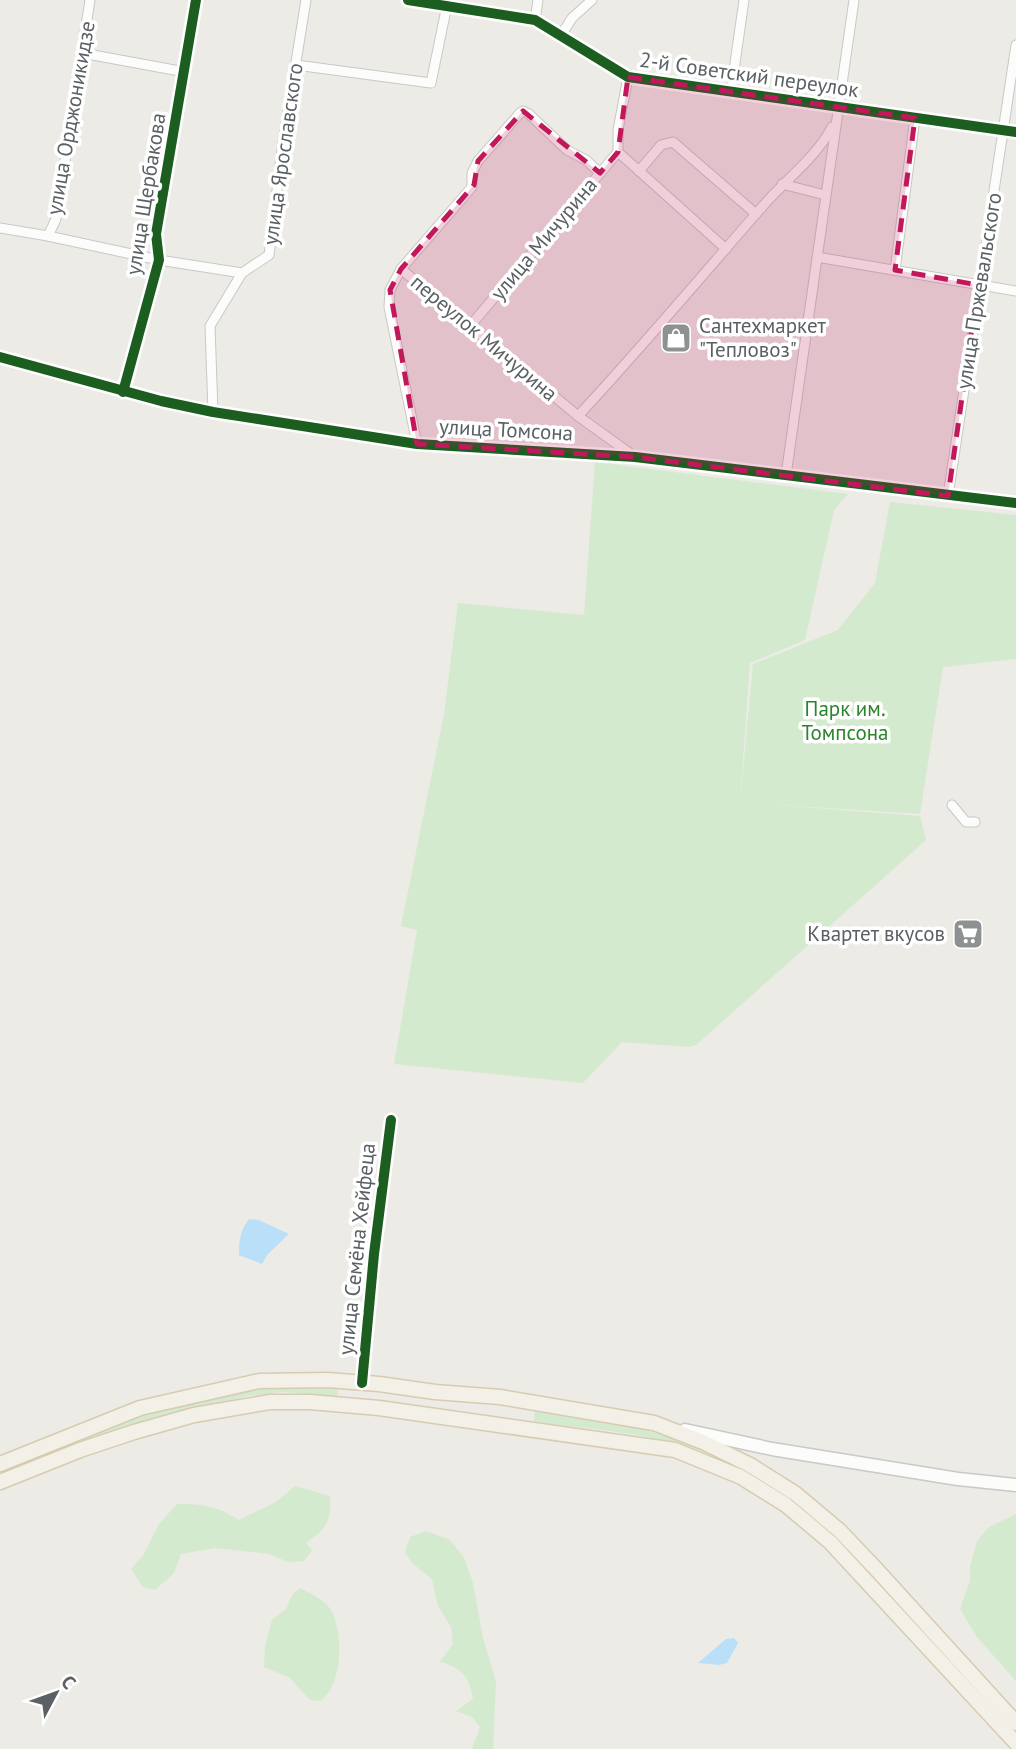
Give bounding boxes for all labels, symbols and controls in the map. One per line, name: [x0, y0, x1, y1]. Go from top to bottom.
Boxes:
street label: улица Орджоникидзе: [40, 19, 101, 217]
street label: 2-й Советский переулок: [638, 46, 860, 103]
street label: улица Ярославского: [256, 61, 309, 247]
street label: улица Щербакова: [119, 111, 172, 277]
street label: улица Мичурина: [484, 172, 603, 305]
street label: улица Пржевальского: [950, 191, 1007, 391]
street label: переулок Мичурина: [405, 268, 563, 407]
place label: Сантехмаркет "Тепловоз": [699, 312, 827, 363]
shop icon: Сантехмаркет "Тепловоз": [659, 321, 693, 355]
street label: улица Томсона: [438, 413, 574, 446]
park label: Парк им. Томпсона: [801, 695, 889, 746]
supermarket icon: Квартет вкусов: [951, 917, 985, 951]
place label: Квартет вкусов: [807, 920, 945, 947]
street label: улица Семёна Хейфеца: [332, 1142, 381, 1356]
north arrow: [21, 1658, 91, 1728]
text: С: [56, 1670, 82, 1694]

